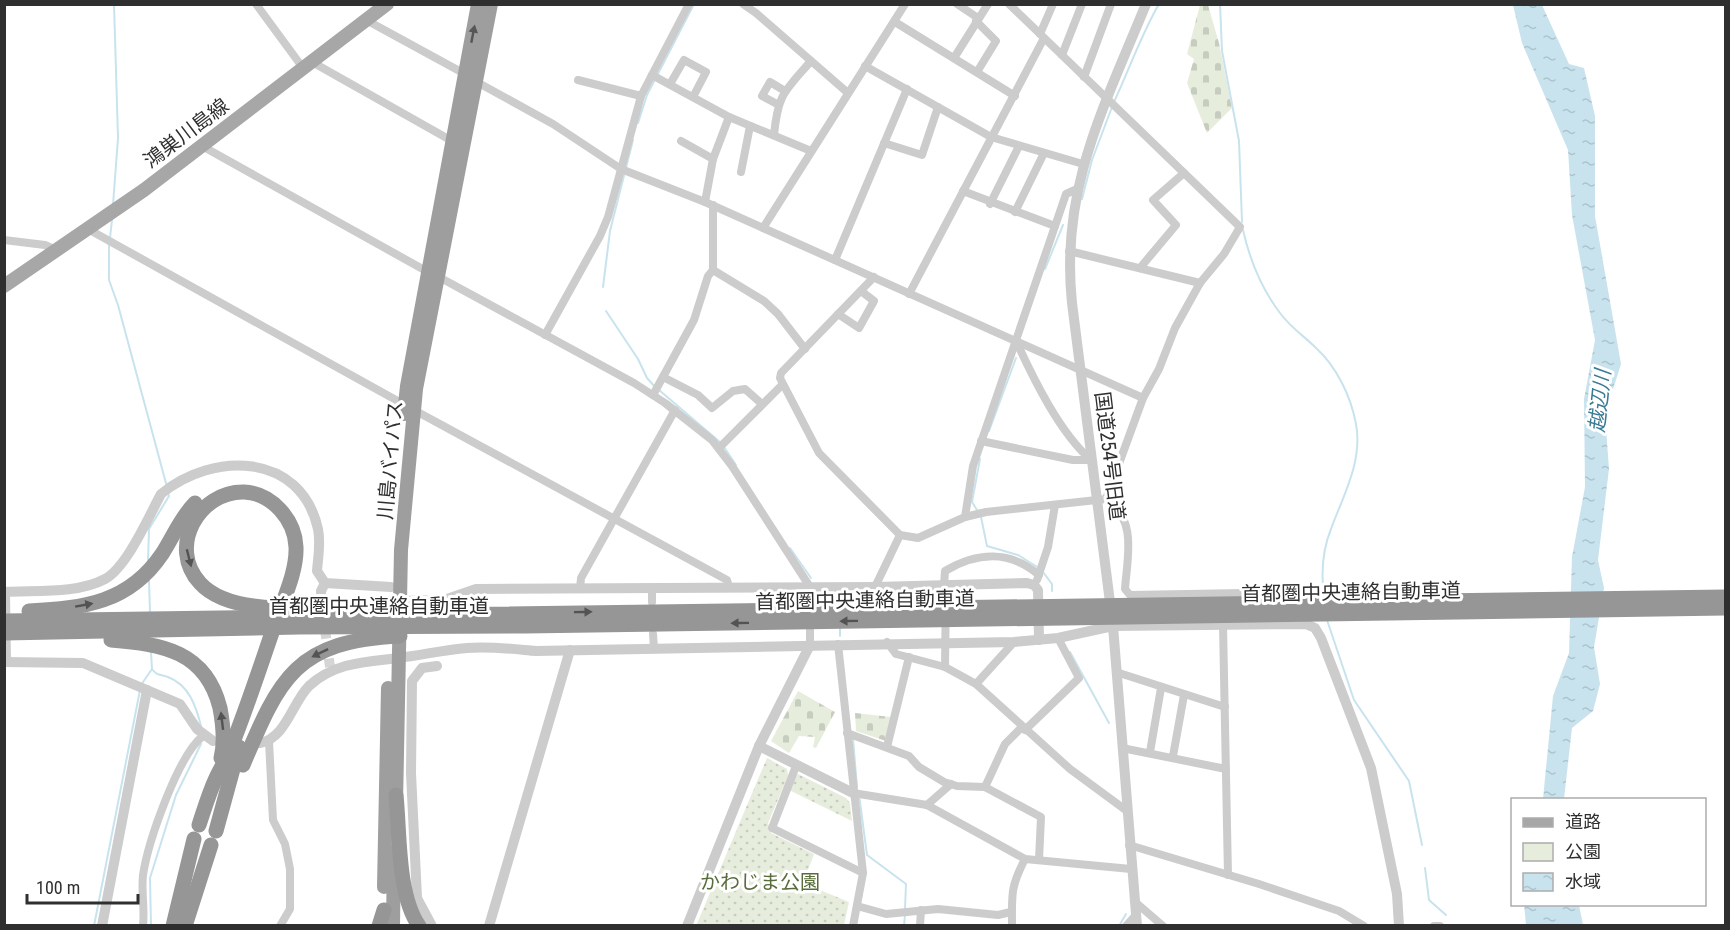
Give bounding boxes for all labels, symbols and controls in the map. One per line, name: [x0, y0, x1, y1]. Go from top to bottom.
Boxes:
one-way arrow: [469, 24, 478, 43]
street label: 鴻巣川島線: [139, 93, 233, 173]
water label: 越辺川: [1585, 366, 1615, 434]
street label: 国道254号旧道: [1090, 390, 1130, 522]
street label: 川島バイパス: [373, 399, 407, 521]
one-way arrow: [184, 549, 194, 567]
street label: 首都圏中央連絡自動車道: [1241, 578, 1461, 606]
street label: 首都圏中央連絡自動車道: [755, 586, 975, 614]
street label: 首都圏中央連絡自動車道: [269, 594, 489, 618]
one-way arrow: [74, 600, 93, 609]
one-way arrow: [574, 607, 593, 617]
one-way arrow: [840, 617, 859, 626]
one-way arrow: [730, 618, 749, 628]
one-way arrow: [311, 647, 329, 657]
one-way arrow: [217, 712, 226, 731]
legend: [1511, 798, 1706, 906]
text: 道路: [1565, 811, 1601, 832]
text: 公園: [1565, 841, 1601, 862]
scale bar: [27, 867, 138, 905]
park label: かわじま公園: [700, 870, 820, 894]
text: 水域: [1565, 871, 1601, 892]
text: 100 m: [36, 877, 80, 898]

